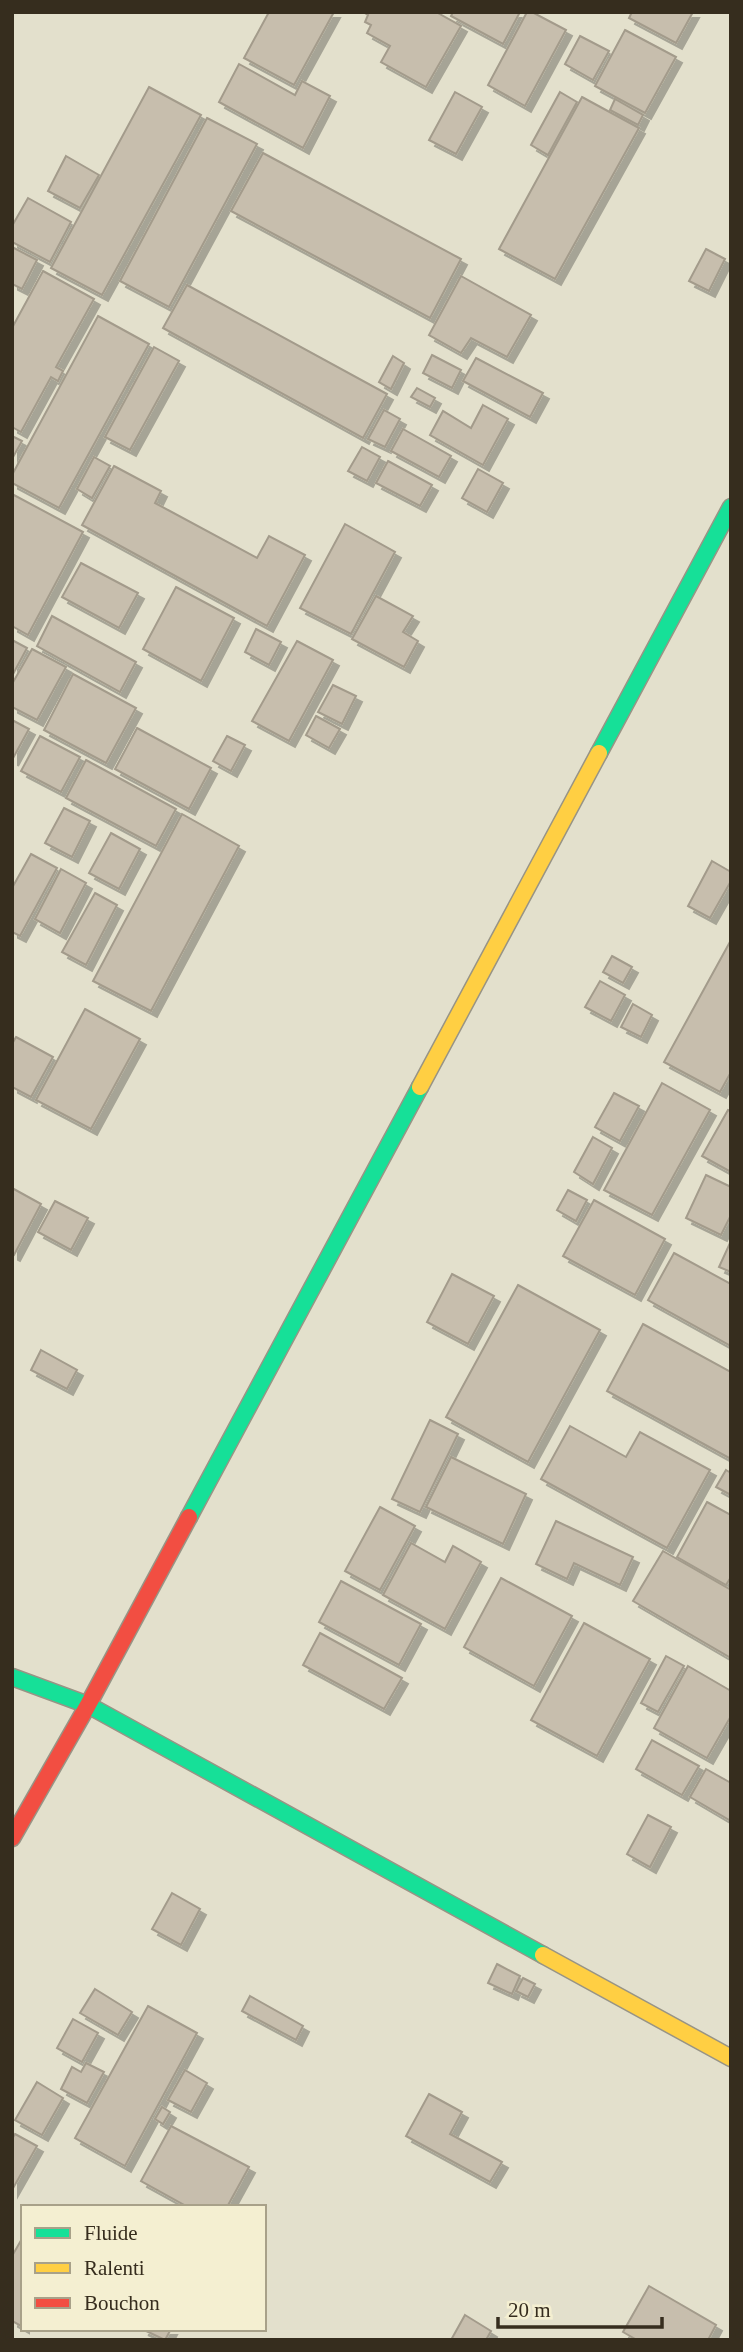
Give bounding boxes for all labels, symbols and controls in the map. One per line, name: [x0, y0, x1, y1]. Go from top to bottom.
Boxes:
legend: [21, 2205, 266, 2331]
text: Fluide: [84, 2221, 138, 2245]
text: Ralenti: [84, 2256, 145, 2280]
scale bar: [498, 2286, 662, 2330]
text: Bouchon: [84, 2291, 160, 2315]
text: 20 m: [508, 2298, 551, 2322]

